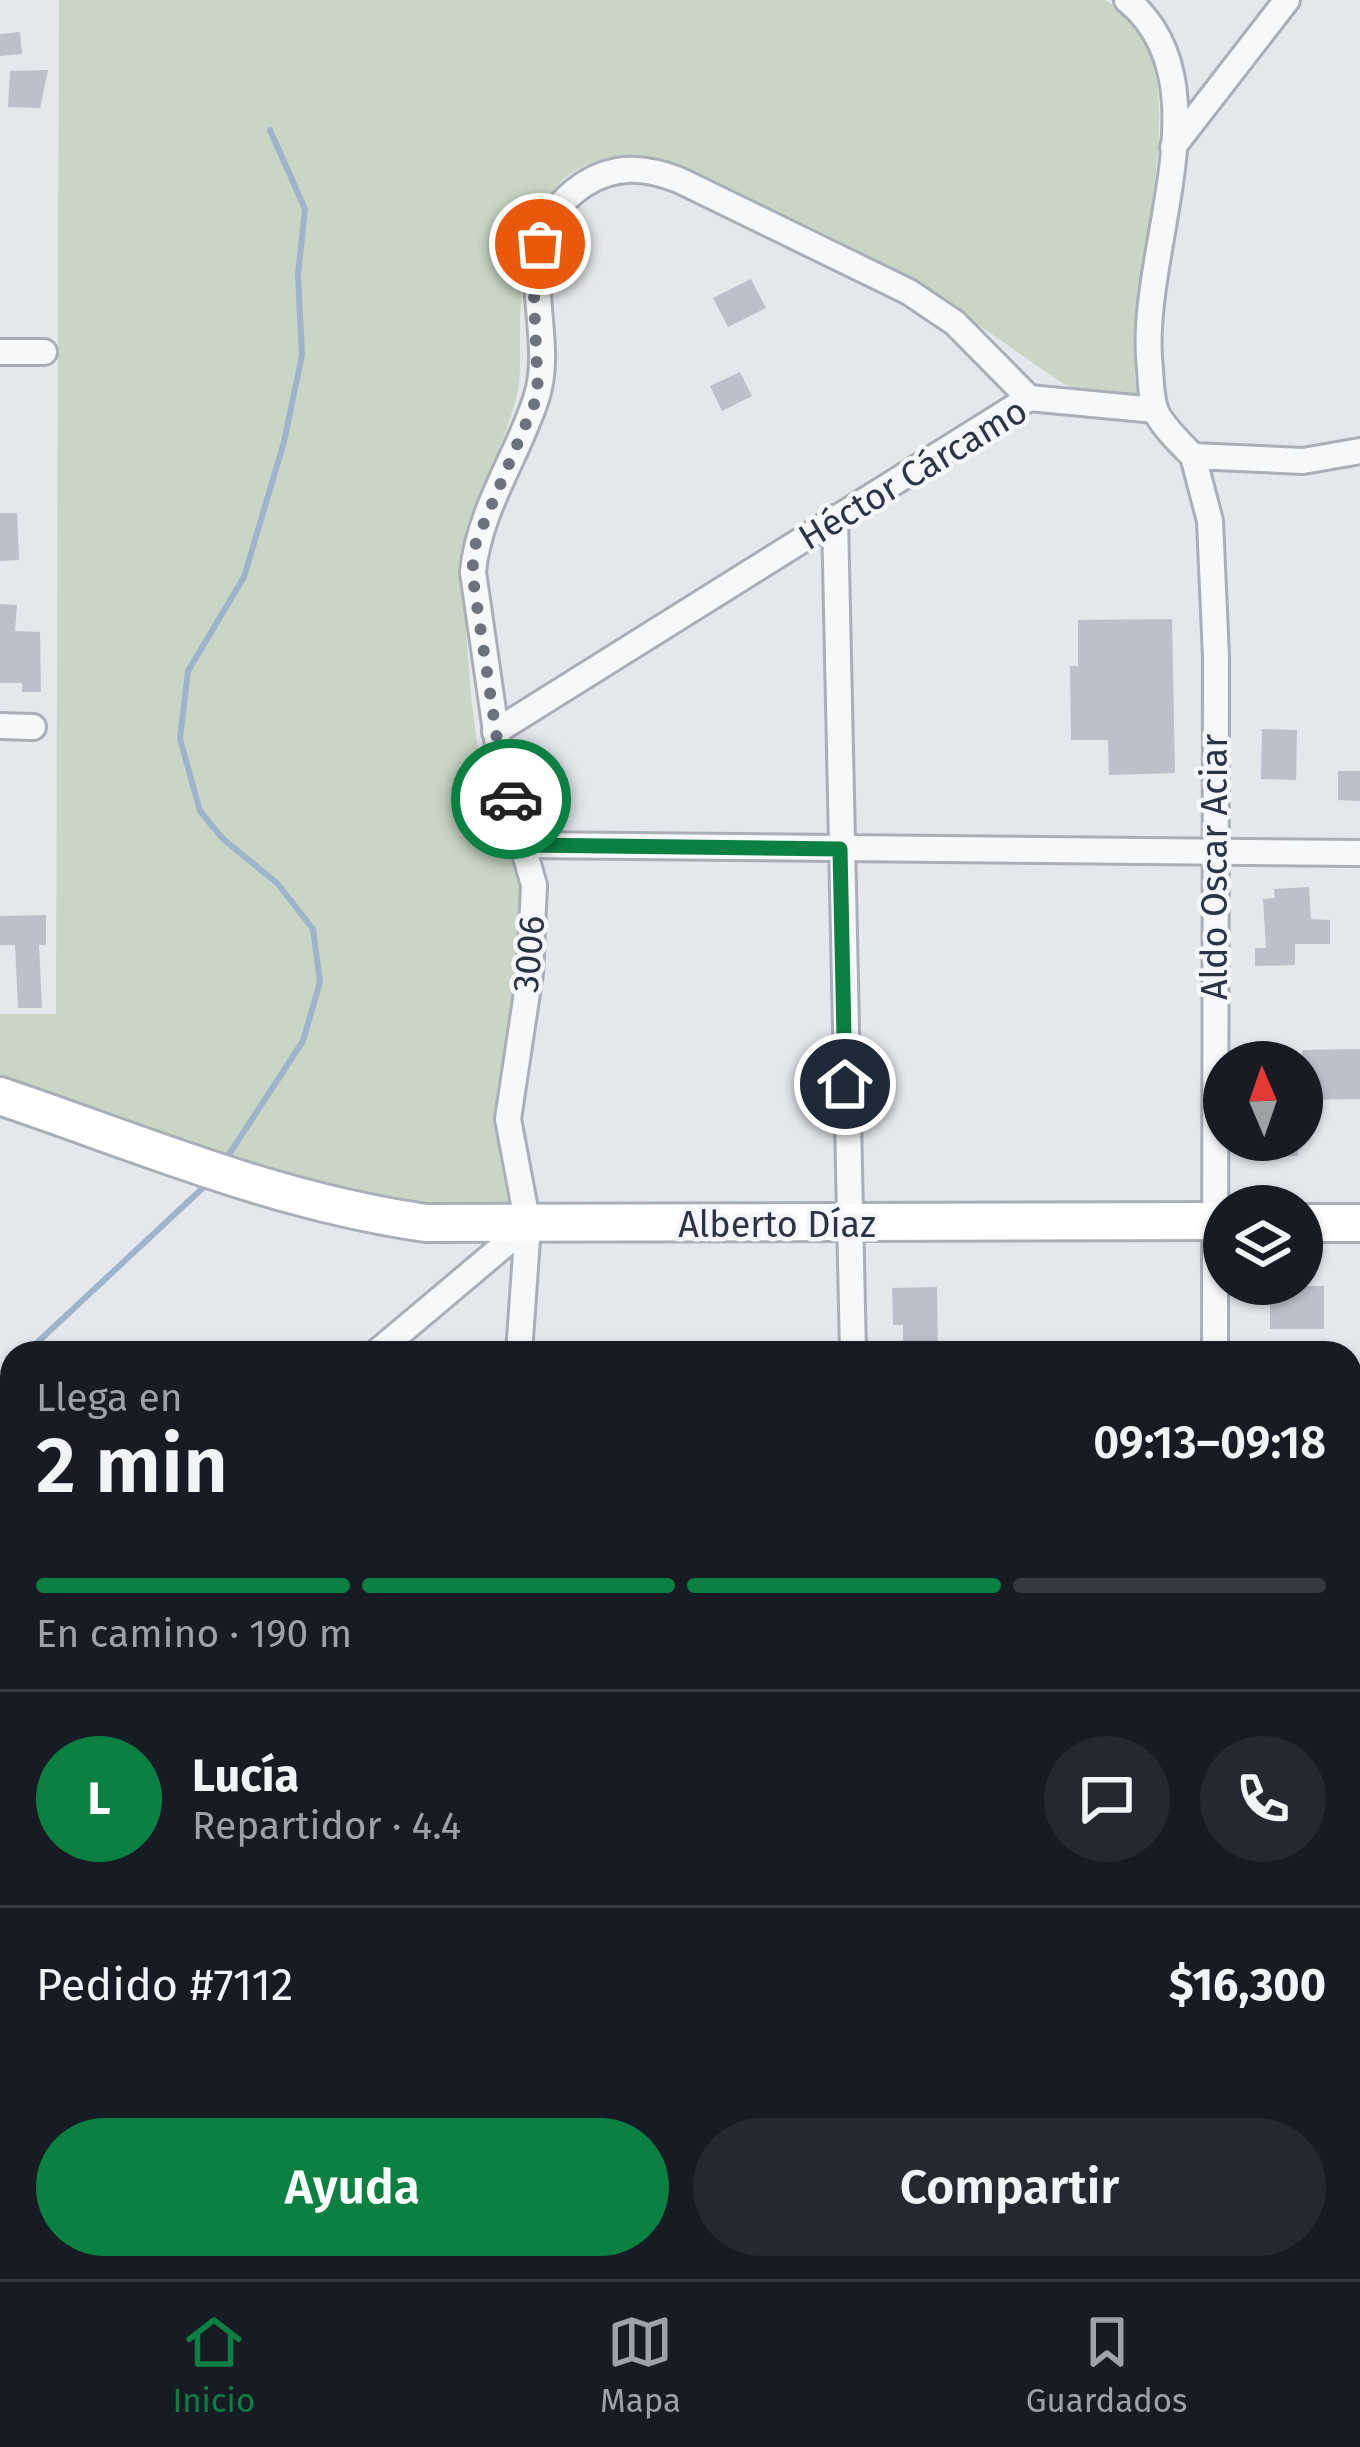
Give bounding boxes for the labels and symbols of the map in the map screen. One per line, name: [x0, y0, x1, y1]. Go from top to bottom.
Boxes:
pin: [489, 193, 591, 295]
street label: Héctor Cárcamo: [791, 389, 1035, 559]
street label: Aldo Oscar Aciar: [1193, 734, 1237, 1000]
courier: [451, 739, 571, 859]
street label: 3006: [504, 914, 554, 994]
pin: [794, 1033, 896, 1135]
north arrow: [1203, 1041, 1323, 1161]
street label: Alberto Díaz: [678, 1203, 876, 1247]

